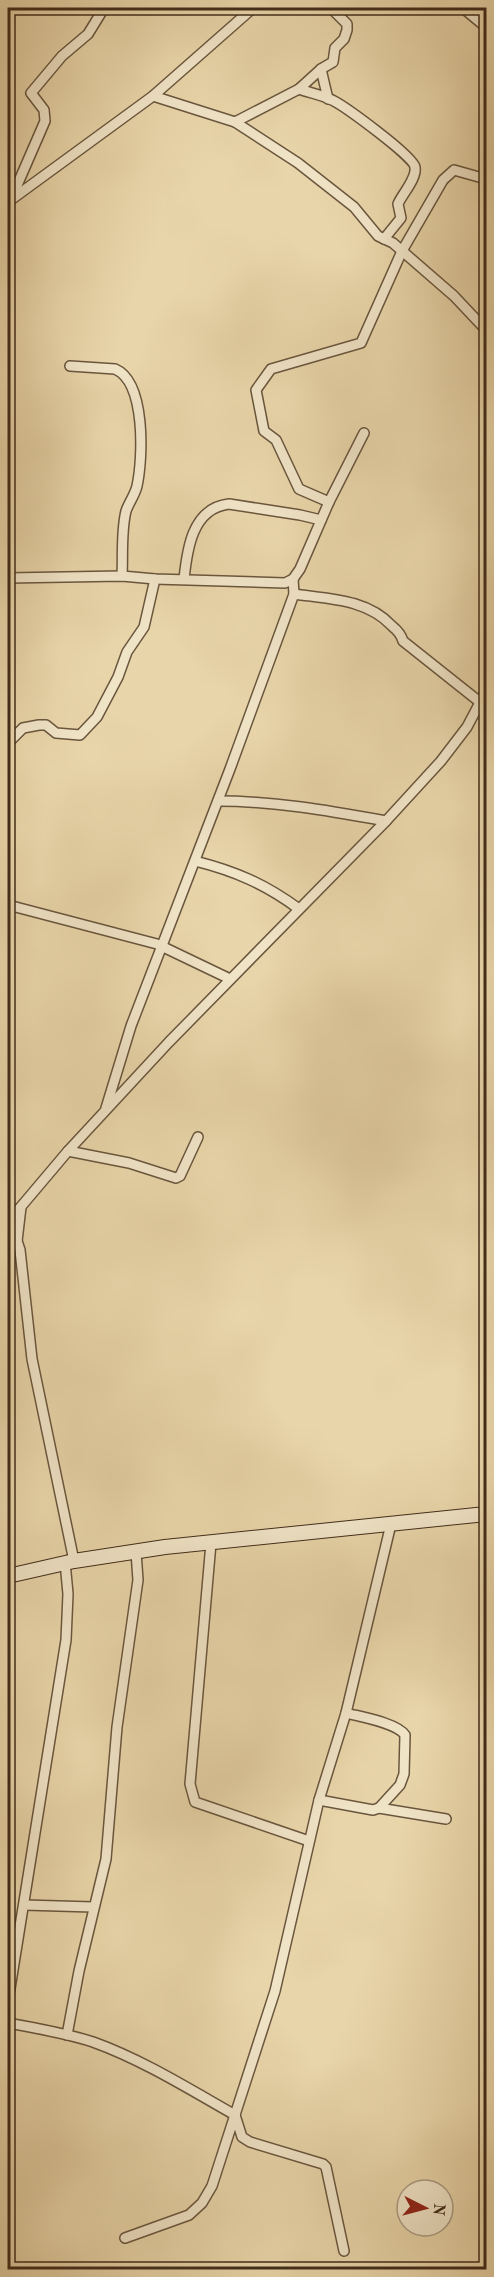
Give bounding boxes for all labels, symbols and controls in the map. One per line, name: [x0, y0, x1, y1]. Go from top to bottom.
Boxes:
north arrow: [395, 2178, 455, 2238]
text: N: [429, 2202, 447, 2217]

